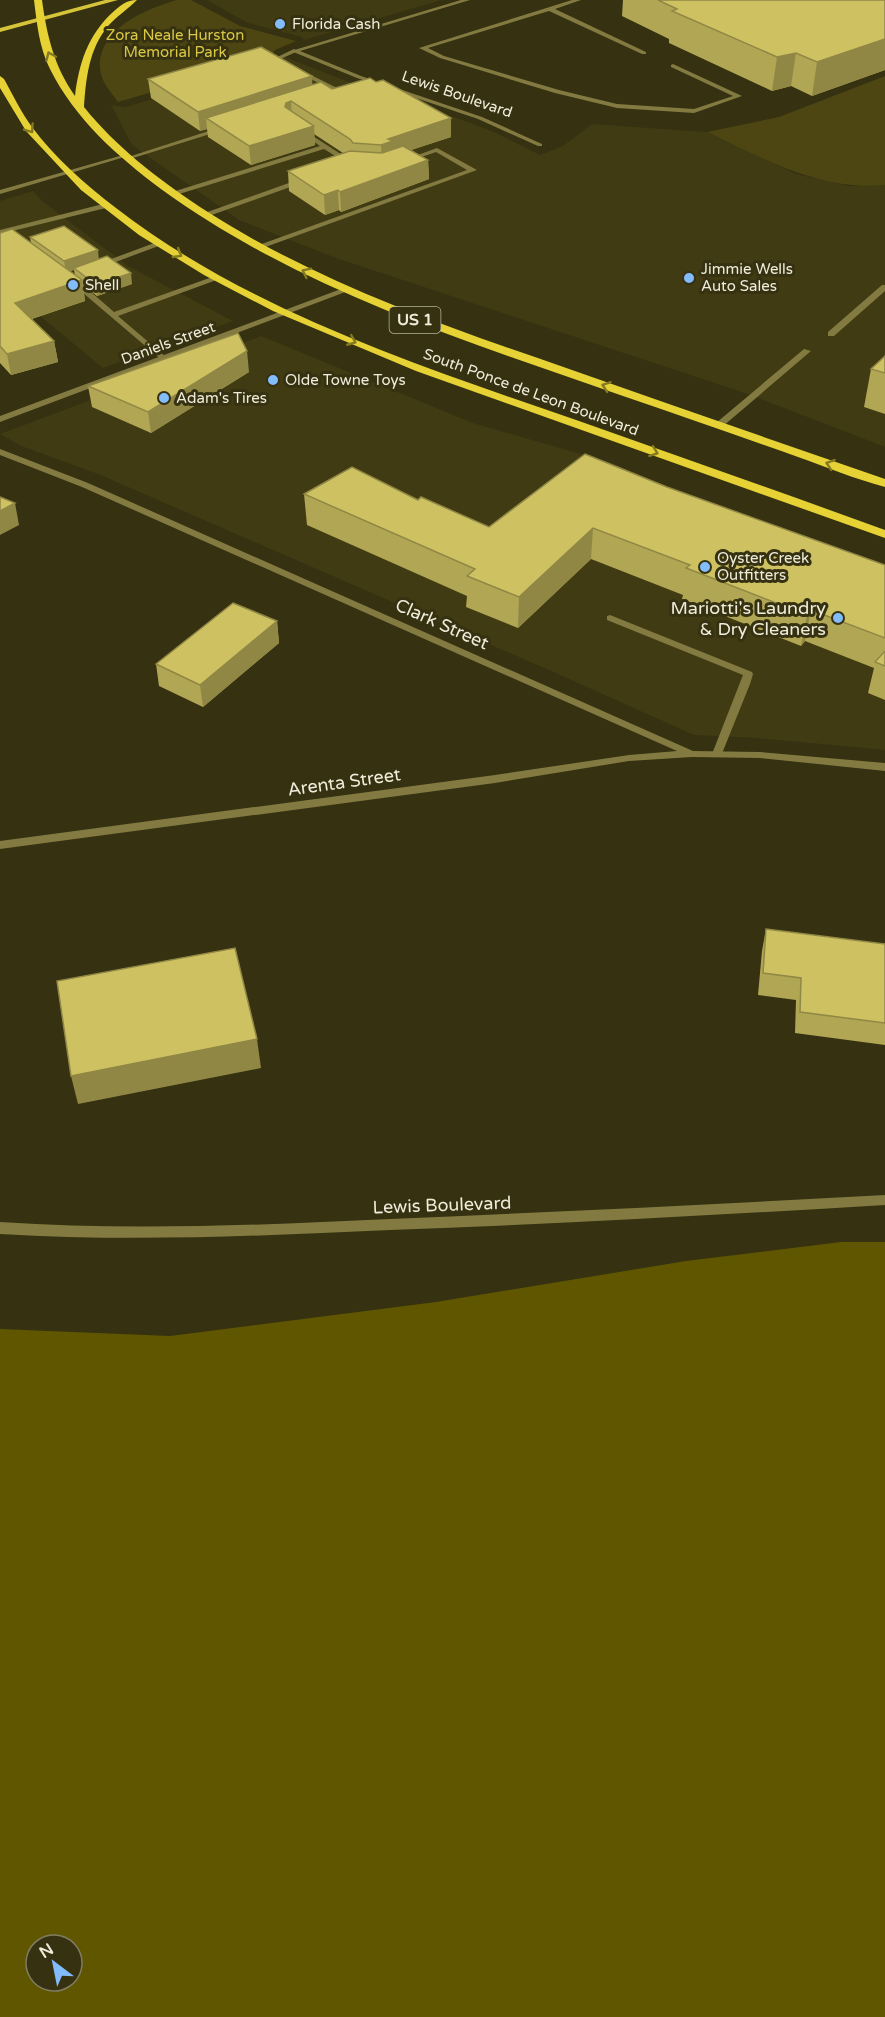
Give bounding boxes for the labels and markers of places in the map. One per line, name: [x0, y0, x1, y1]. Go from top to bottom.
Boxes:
place label: Florida Cash: [292, 15, 380, 33]
marker: Florida Cash: [273, 17, 287, 31]
place label: Jimmie Wells Auto Sales: [701, 260, 793, 295]
marker: Jimmie Wells Auto Sales: [682, 271, 696, 285]
place label: Shell: [85, 276, 119, 294]
marker: Shell: [66, 278, 80, 292]
place label: Olde Towne Toys: [285, 371, 406, 389]
marker: Olde Towne Toys: [266, 373, 280, 387]
place label: Adam's Tires: [176, 389, 267, 407]
marker: Adam's Tires: [157, 391, 171, 405]
place label: Oyster Creek Outfitters: [717, 549, 809, 584]
marker: Oyster Creek Outfitters: [698, 560, 712, 574]
place label: Mariotti's Laundry & Dry Cleaners: [670, 597, 826, 640]
marker: Mariotti's Laundry & Dry Cleaners: [831, 611, 845, 625]

